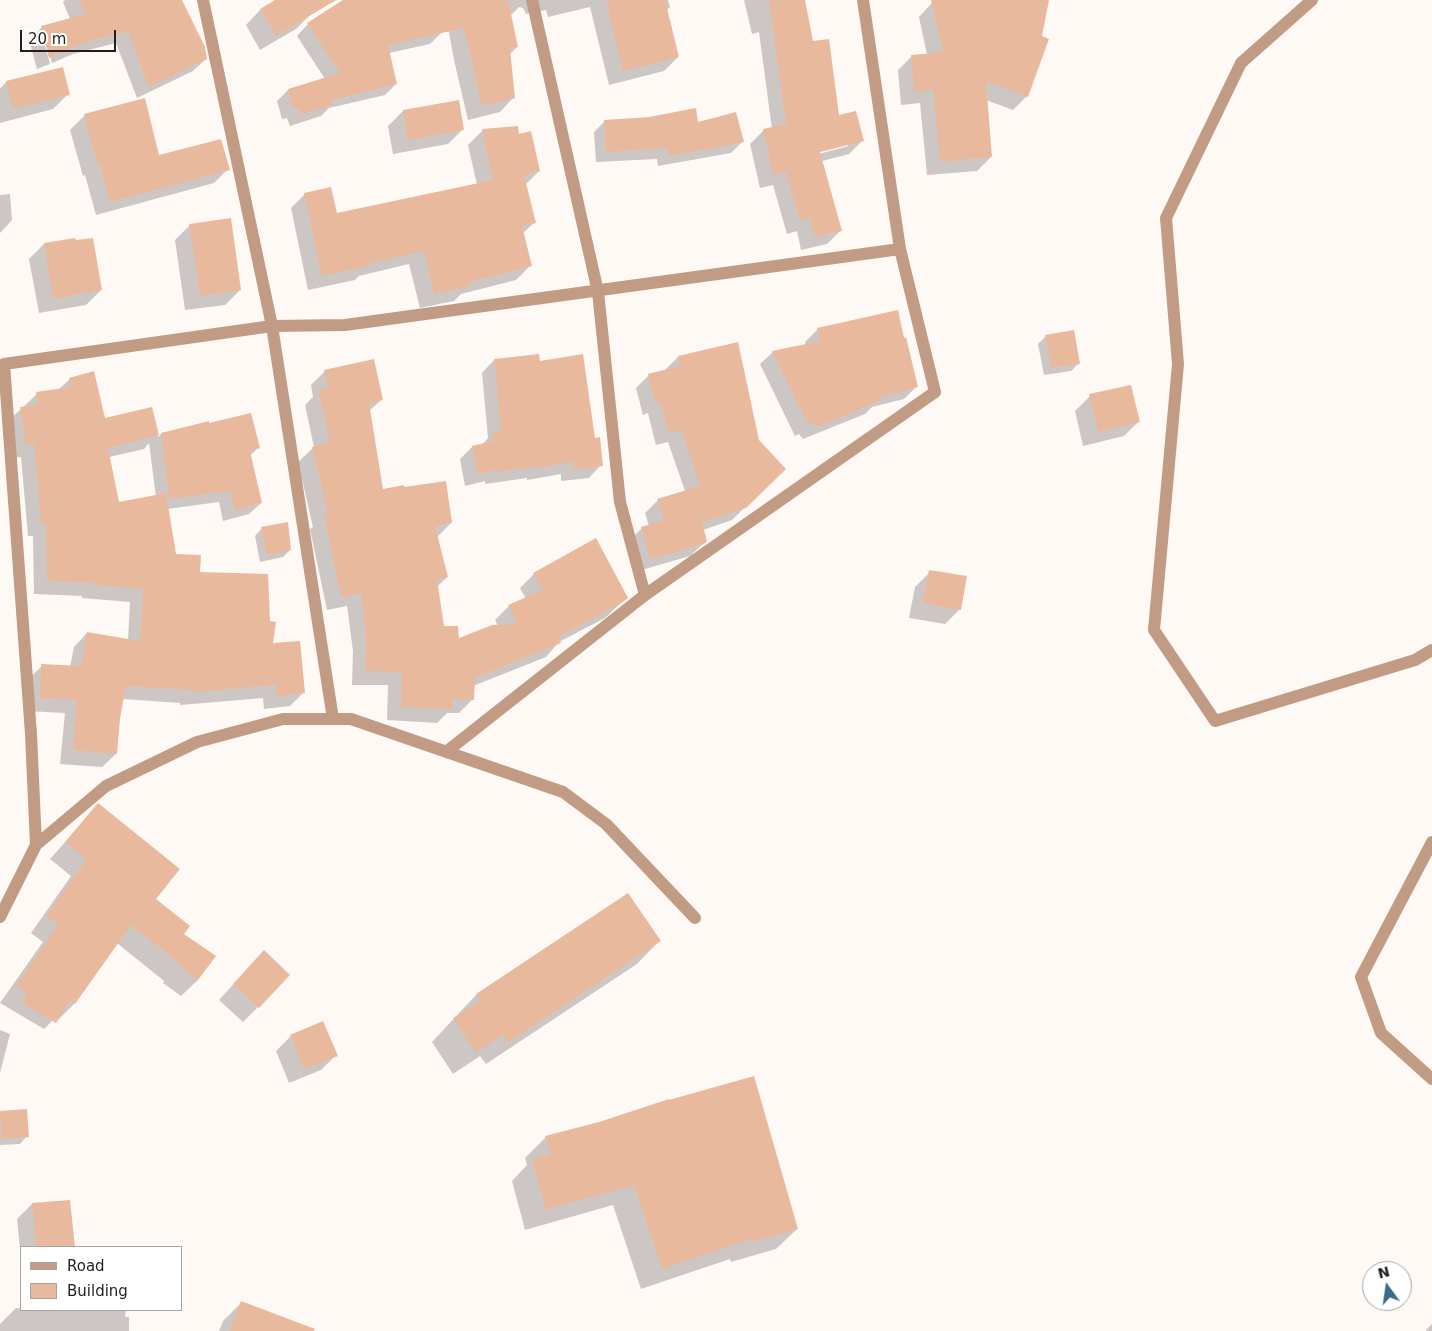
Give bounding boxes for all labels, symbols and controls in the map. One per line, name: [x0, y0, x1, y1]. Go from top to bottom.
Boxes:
scale bar: [22, 20, 119, 52]
text: 20 m: [28, 30, 66, 48]
legend: [20, 1246, 182, 1311]
text: Road: [67, 1257, 105, 1275]
north arrow: [1362, 1261, 1412, 1311]
text: N: [1376, 1263, 1391, 1282]
text: Building: [67, 1282, 128, 1300]

